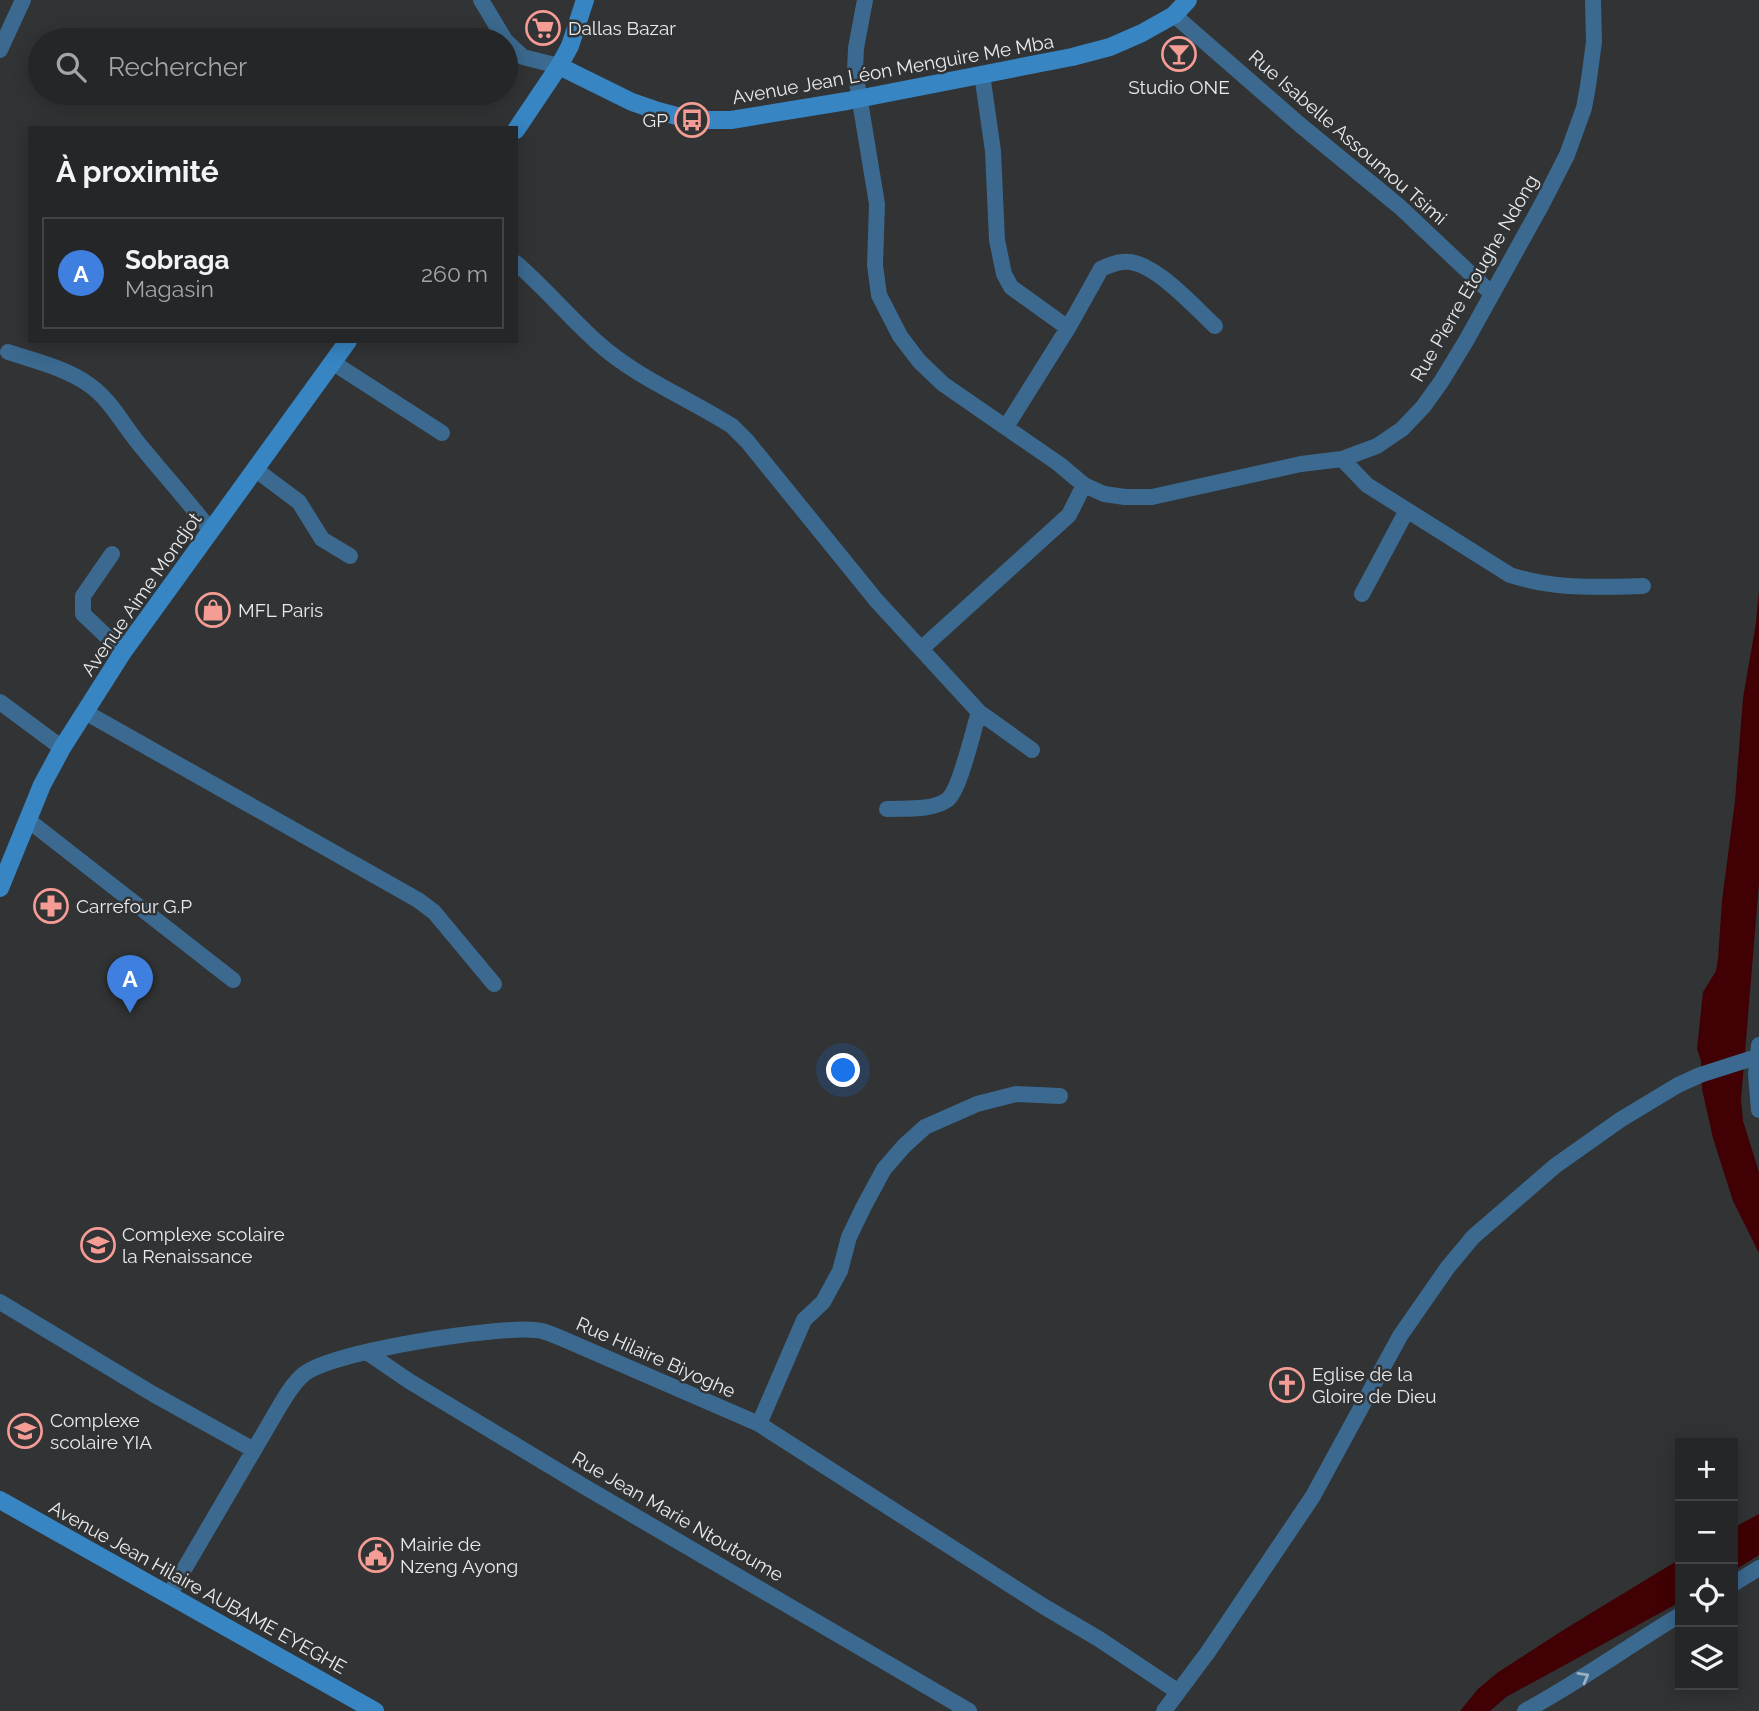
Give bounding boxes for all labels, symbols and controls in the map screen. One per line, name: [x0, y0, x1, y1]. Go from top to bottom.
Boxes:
supermarket icon: Dallas Bazar: [524, 9, 562, 47]
place label: Dallas Bazar: [568, 17, 676, 39]
search box: [28, 28, 518, 105]
street label: Avenue Jean Léon Menguire Me Mba: [730, 30, 1056, 108]
bar icon: Studio ONE: [1160, 35, 1198, 73]
street label: Rue Isabelle Assoumou Tsimi: [1245, 45, 1451, 229]
icon: search: [52, 48, 90, 86]
text: Rechercher: [108, 52, 247, 82]
place label: Studio ONE: [1128, 76, 1230, 98]
bus stop icon: GP: [673, 101, 711, 139]
place label: GP: [643, 109, 668, 131]
text: À proximité: [56, 154, 219, 189]
street label: Rue Pierre Etoughe Ndong: [1406, 171, 1542, 385]
text: Sobraga: [125, 245, 230, 275]
text: A: [73, 260, 89, 287]
text: 260 m: [421, 260, 488, 287]
text: Magasin: [125, 275, 214, 302]
street label: Avenue Aime Mondjot: [76, 508, 206, 680]
shop icon: MFL Paris: [194, 591, 232, 629]
place label: MFL Paris: [238, 599, 323, 621]
pharmacy icon: Carrefour G.P: [32, 887, 70, 925]
place label: Carrefour G.P: [76, 895, 192, 917]
pin: A: [107, 955, 153, 1013]
your location: [826, 1053, 860, 1087]
place label: Complexe scolaire la Renaissance: [122, 1223, 285, 1267]
school or university icon: Complexe scolaire la Renaissance: [79, 1226, 117, 1264]
street label: Rue Hilaire Biyoghe: [573, 1312, 739, 1402]
place label: Eglise de la Gloire de Dieu: [1312, 1363, 1437, 1407]
church icon: Eglise de la Gloire de Dieu: [1268, 1366, 1306, 1404]
place label: Complexe scolaire YIA: [50, 1409, 152, 1453]
school or university icon: Complexe scolaire YIA: [6, 1412, 44, 1450]
map controls: [1675, 1438, 1738, 1690]
button: +: [1675, 1438, 1738, 1501]
street label: Rue Jean Marie Ntoutoume: [569, 1446, 787, 1586]
street label: Avenue Jean Hilaire AUBAME EYEGHE: [46, 1496, 350, 1678]
button: −: [1675, 1501, 1738, 1564]
place label: Mairie de Nzeng Ayong: [400, 1533, 518, 1577]
public building icon: Mairie de Nzeng Ayong: [357, 1536, 395, 1574]
button: locate: [1675, 1564, 1738, 1627]
button: layers: [1675, 1627, 1738, 1690]
one-way arrow: [1576, 1672, 1589, 1685]

